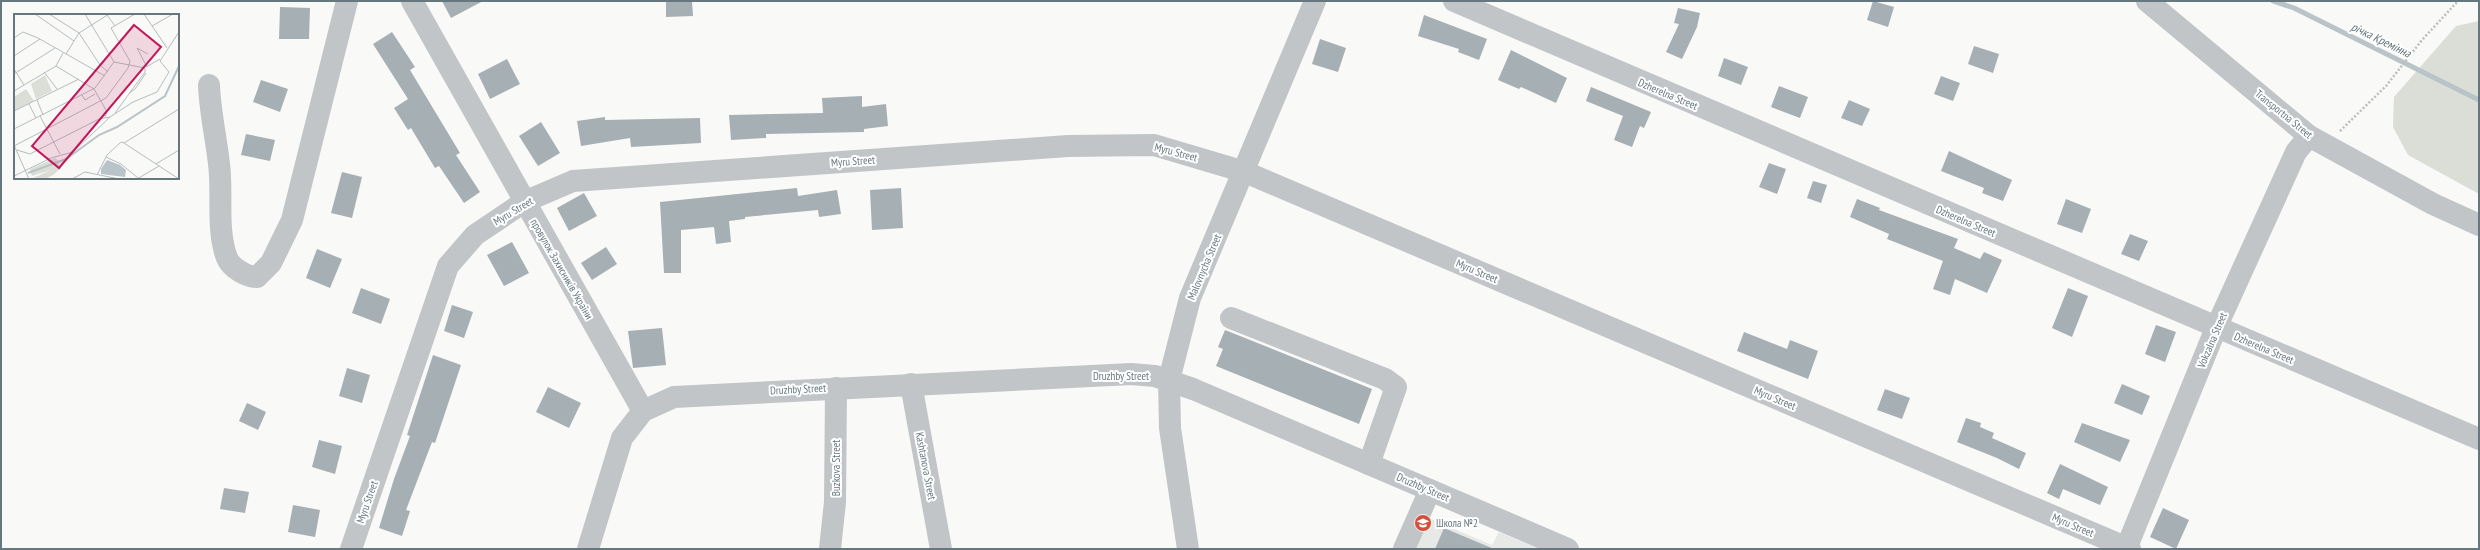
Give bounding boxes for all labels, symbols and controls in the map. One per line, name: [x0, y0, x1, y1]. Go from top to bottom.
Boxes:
inset map: [14, 14, 179, 179]
water label: річка Кремінна: [2349, 19, 2415, 61]
street label: Dzherelna Street: [1636, 75, 1700, 113]
street label: Transportna Street: [2252, 86, 2316, 142]
street label: Myru Street: [1153, 140, 1199, 164]
street label: Myru Street: [831, 152, 875, 170]
street label: Myru Street: [491, 194, 535, 228]
street label: Dzherelna Street: [1934, 202, 1998, 240]
street label: провулок Захисників України: [527, 216, 597, 322]
street label: Malovnycha Street: [1184, 232, 1224, 302]
street label: Myru Street: [1454, 256, 1500, 286]
street label: Vokzalna Street: [2194, 310, 2230, 371]
street label: Dzherelna Street: [2232, 329, 2296, 367]
street label: Druzhby Street: [1093, 369, 1149, 383]
street label: Druzhby Street: [770, 381, 826, 397]
street label: Myru Street: [1752, 383, 1798, 413]
street label: Kashtanova Street: [913, 431, 939, 501]
street label: Buzkova Street: [829, 440, 843, 496]
street label: Druzhby Street: [1395, 470, 1451, 504]
street label: Myru Street: [353, 479, 381, 525]
street label: Myru Street: [2050, 510, 2096, 540]
school or university icon: Школа №2: [1413, 513, 1433, 533]
place label: Школа №2: [1436, 516, 1478, 530]

